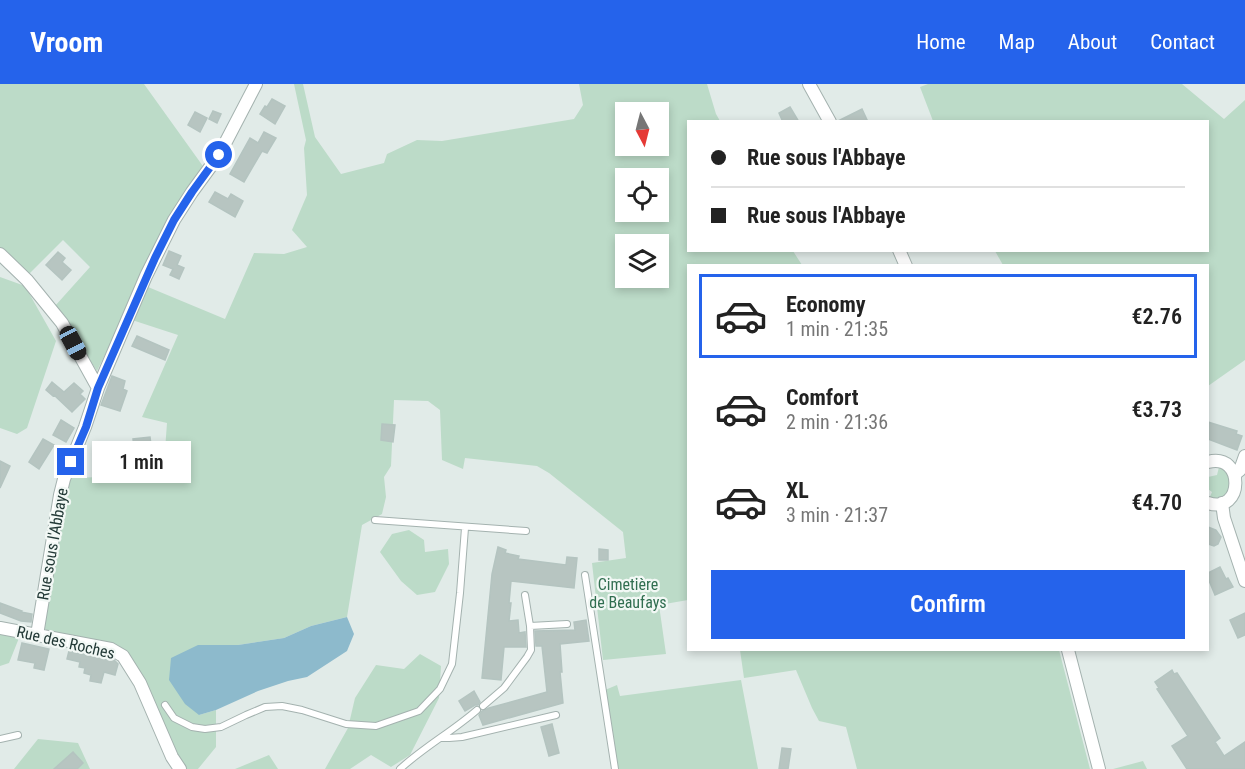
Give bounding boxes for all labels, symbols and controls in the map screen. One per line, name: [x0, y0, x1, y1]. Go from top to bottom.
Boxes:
text: Vroom: [30, 26, 103, 59]
text: Home: [916, 30, 966, 54]
text: Map: [999, 30, 1035, 54]
text: About: [1068, 30, 1117, 54]
text: Contact: [1150, 30, 1215, 54]
north arrow: [615, 102, 669, 156]
map controls: [615, 102, 669, 288]
route start: [205, 141, 232, 168]
text: Rue sous l'Abbaye: [747, 145, 906, 170]
button: locate: [615, 168, 669, 222]
text: Rue sous l'Abbaye: [747, 203, 906, 228]
button: layers: [615, 234, 669, 288]
icon: car: [714, 289, 768, 343]
text: Economy: [786, 292, 866, 317]
text: €2.76: [1131, 304, 1182, 329]
text: 1 min · 21:35: [786, 317, 888, 341]
car: [57, 323, 89, 363]
icon: car: [714, 382, 768, 436]
text: Comfort: [786, 385, 859, 410]
text: €3.73: [1131, 397, 1182, 422]
text: 2 min · 21:36: [786, 410, 888, 434]
callout: 1 min: [92, 441, 191, 483]
route end: [57, 448, 84, 475]
text: 1 min: [119, 450, 164, 474]
icon: car: [714, 475, 768, 529]
text: XL: [786, 478, 809, 503]
street label: Rue sous l'Abbaye: [33, 487, 72, 602]
text: €4.70: [1131, 490, 1182, 515]
text: 3 min · 21:37: [786, 503, 888, 527]
button: Confirm: [711, 570, 1185, 639]
park label: Cimetière de Beaufays: [589, 575, 667, 612]
street label: Rue des Roches: [15, 622, 117, 663]

